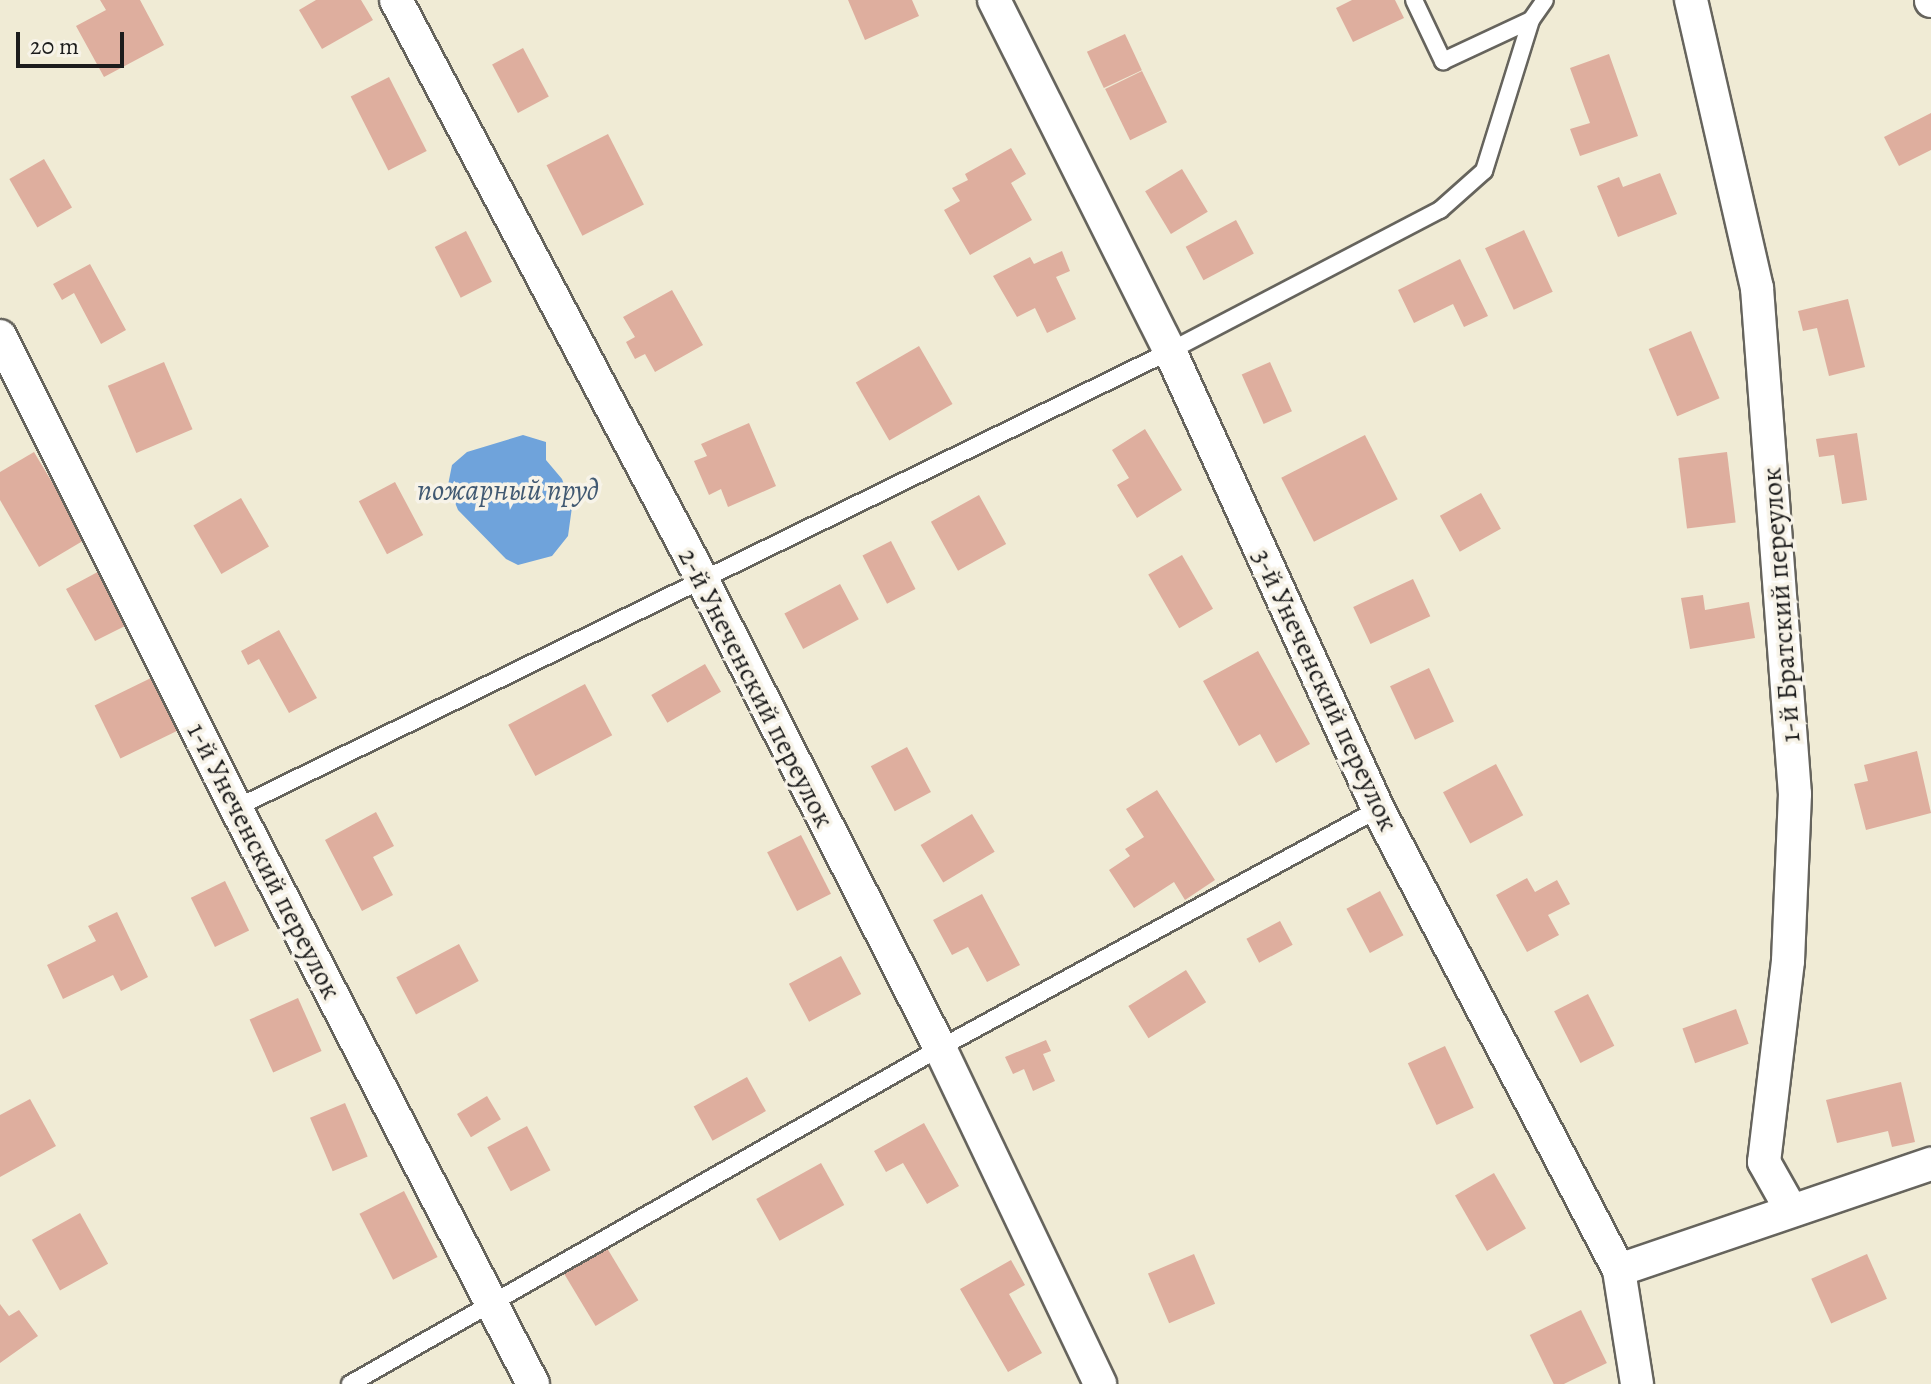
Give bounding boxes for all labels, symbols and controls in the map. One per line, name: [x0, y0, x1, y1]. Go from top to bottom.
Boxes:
scale bar: [20, 16, 128, 66]
text: 20 m: [30, 30, 79, 62]
street label: 1-й Братский переулок: [1755, 466, 1807, 744]
water label: пожарный пруд: [417, 472, 599, 508]
street label: 2-й Унеченский переулок: [671, 543, 841, 833]
street label: 3-й Унеченский переулок: [1245, 544, 1405, 836]
street label: 1-й Унеченский переулок: [180, 717, 348, 1005]

